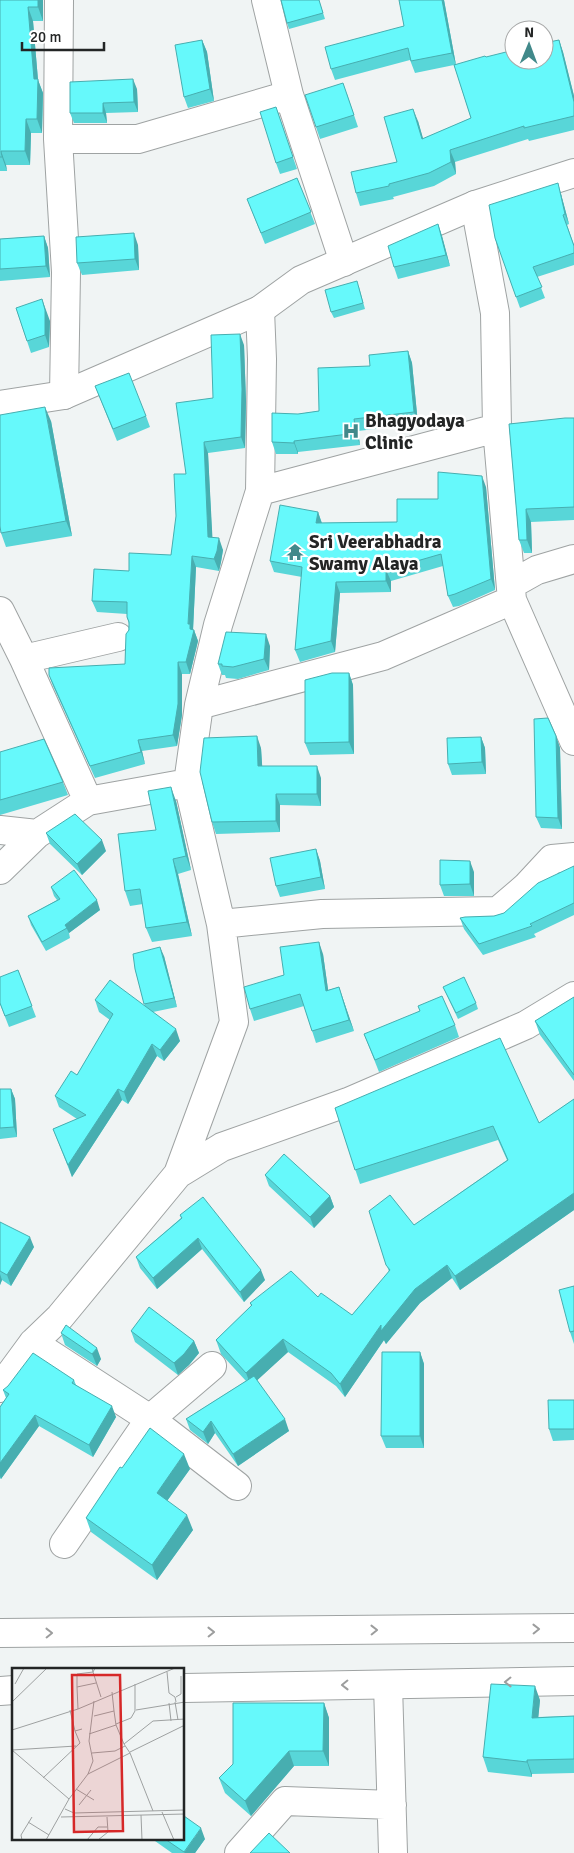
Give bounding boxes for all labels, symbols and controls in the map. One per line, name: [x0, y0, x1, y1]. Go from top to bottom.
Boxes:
scale bar: [22, 20, 105, 52]
north arrow: [504, 20, 554, 70]
text: N: [524, 24, 534, 41]
text: 20 m: [30, 28, 61, 46]
place label: Bhagyodaya Clinic: [365, 409, 465, 455]
hospital icon: Bhagyodaya Clinic: [341, 421, 361, 441]
place label: Sri Veerabhadra Swamy Alaya: [309, 530, 442, 576]
temple icon: Sri Veerabhadra Swamy Alaya: [285, 542, 305, 562]
one-way arrow: [532, 1624, 540, 1634]
one-way arrow: [370, 1625, 378, 1635]
one-way arrow: [207, 1626, 215, 1637]
one-way arrow: [45, 1628, 53, 1638]
inset map: [12, 1668, 185, 1840]
one-way arrow: [504, 1677, 512, 1687]
one-way arrow: [341, 1680, 349, 1691]

